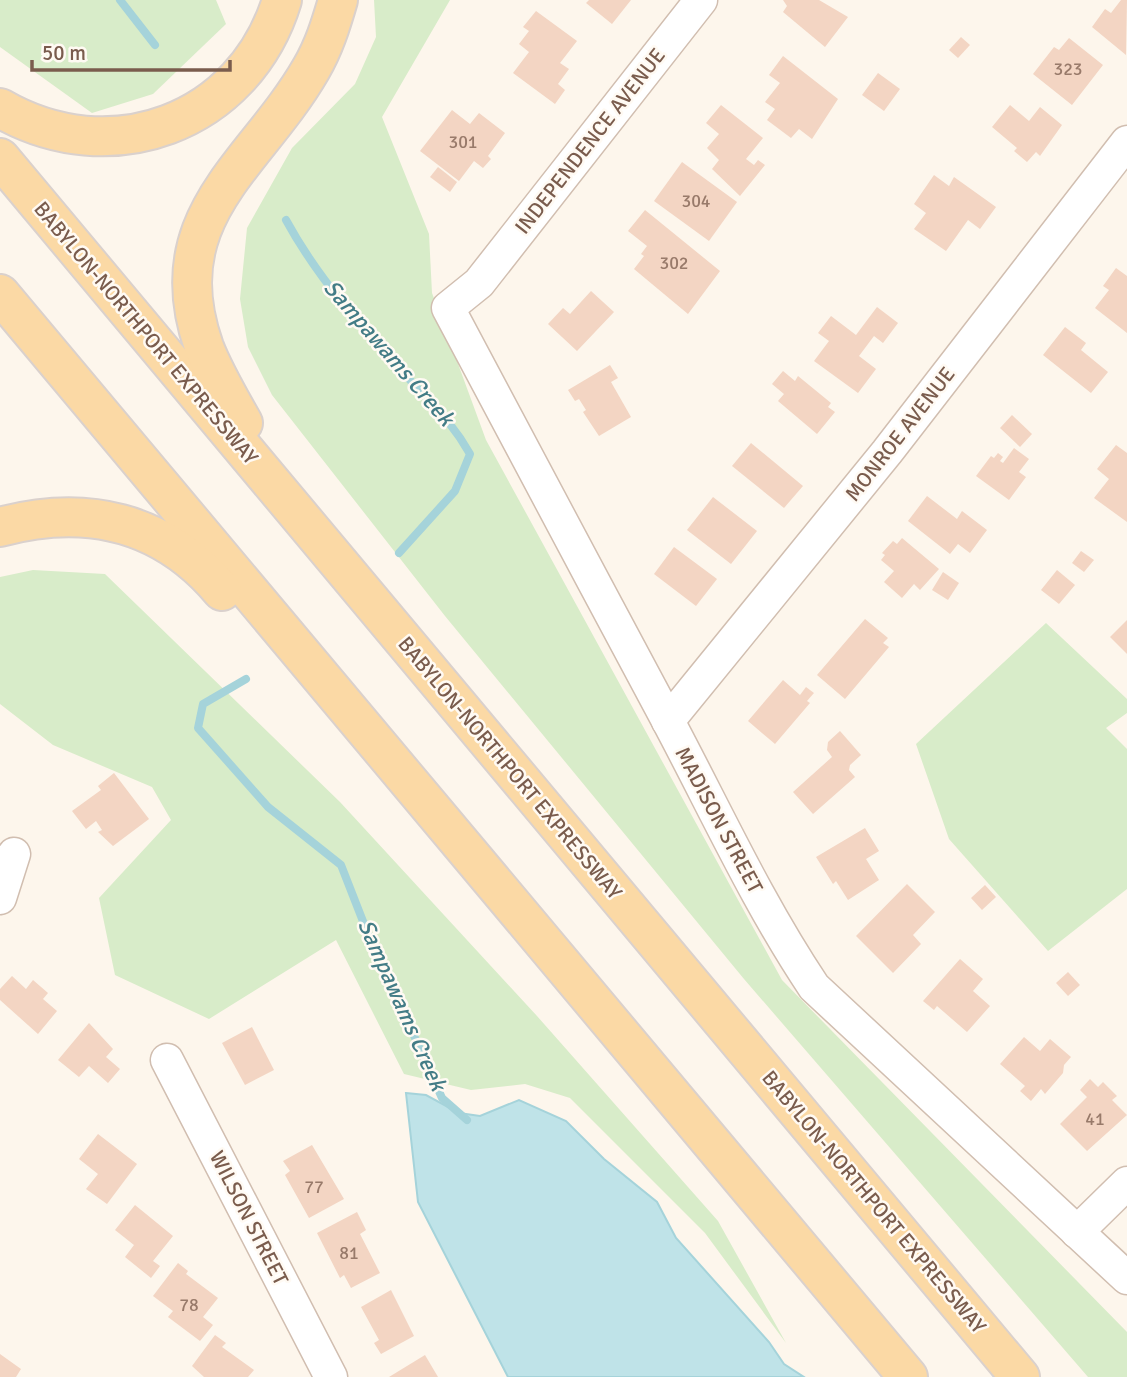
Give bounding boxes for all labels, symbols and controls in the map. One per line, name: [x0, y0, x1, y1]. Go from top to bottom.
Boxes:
scale bar: [32, 28, 229, 72]
text: 50 m: [42, 40, 86, 66]
street label: INDEPENDENCE AVENUE: [509, 43, 671, 239]
house number: 323: [1053, 58, 1083, 80]
house number: 301: [448, 131, 478, 153]
house number: 304: [681, 190, 711, 212]
street label: BABYLON-NORTHPORT EXPRESSWAY: [28, 196, 264, 470]
house number: 302: [659, 252, 689, 274]
water label: Sampawams Creek: [318, 274, 462, 434]
street label: MONROE AVENUE: [839, 362, 961, 506]
street label: BABYLON-NORTHPORT EXPRESSWAY: [392, 631, 628, 905]
street label: MADISON STREET: [669, 742, 769, 898]
water label: Sampawams Creek: [351, 915, 454, 1097]
street label: BABYLON-NORTHPORT EXPRESSWAY: [756, 1065, 992, 1339]
house number: 41: [1085, 1108, 1105, 1130]
street label: WILSON STREET: [204, 1147, 294, 1290]
house number: 77: [304, 1176, 324, 1198]
house number: 81: [339, 1242, 359, 1264]
house number: 78: [179, 1294, 199, 1316]

